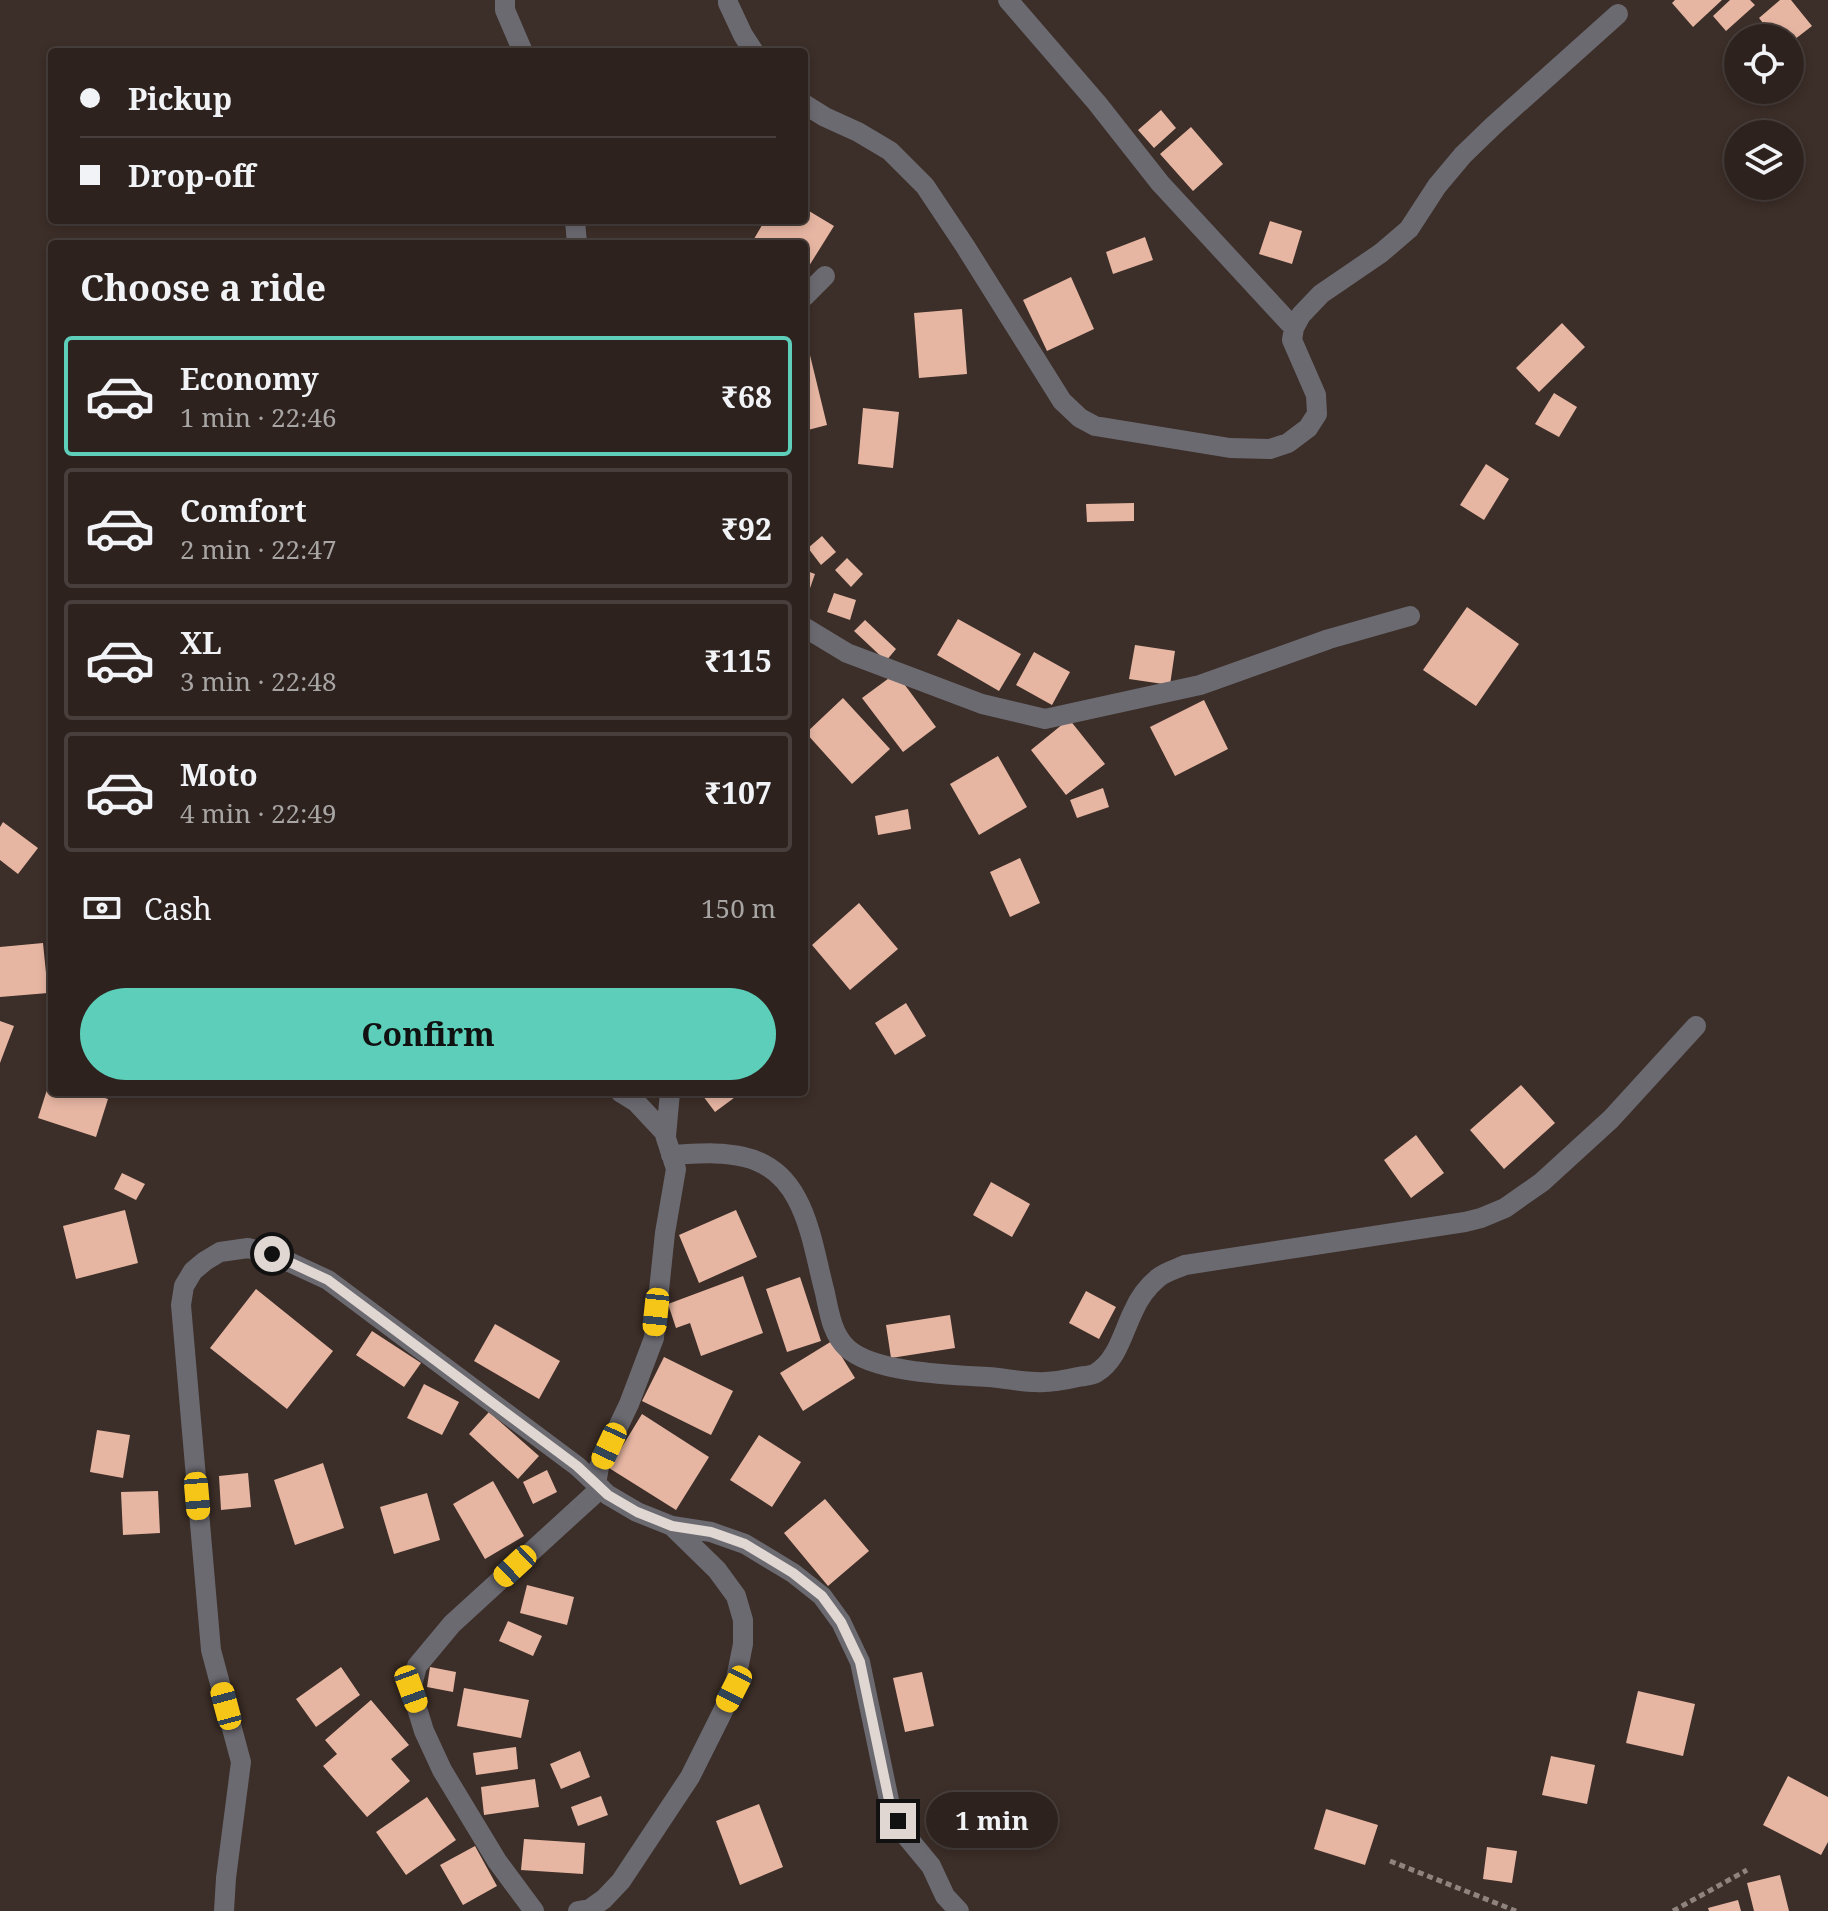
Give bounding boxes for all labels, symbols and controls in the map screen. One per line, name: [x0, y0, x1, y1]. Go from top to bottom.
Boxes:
map controls: [1724, 24, 1804, 200]
button: locate: [1724, 24, 1804, 104]
text: Pickup: [128, 78, 232, 119]
button: layers: [1724, 120, 1804, 200]
text: Drop-off: [128, 155, 255, 196]
text: Choose a ride: [80, 263, 326, 312]
text: Economy: [180, 358, 319, 399]
icon: car: [84, 360, 156, 432]
text: ₹68: [721, 376, 772, 417]
text: 1 min · 22:46: [180, 399, 337, 435]
text: Comfort: [180, 490, 307, 531]
icon: car: [84, 492, 156, 564]
text: ₹92: [721, 508, 772, 549]
text: 2 min · 22:47: [180, 531, 337, 567]
text: XL: [180, 622, 222, 663]
icon: car: [84, 624, 156, 696]
text: ₹115: [704, 640, 772, 681]
text: 3 min · 22:48: [180, 663, 337, 699]
text: Moto: [180, 754, 258, 795]
icon: car: [84, 756, 156, 828]
text: ₹107: [704, 772, 772, 813]
text: 4 min · 22:49: [180, 795, 337, 831]
icon: cash: [80, 886, 124, 930]
text: Cash: [144, 888, 212, 929]
text: 150 m: [701, 890, 776, 926]
button: Confirm: [80, 988, 776, 1080]
route start: [254, 1236, 290, 1272]
car: [642, 1287, 670, 1337]
car: [588, 1419, 630, 1473]
car: [183, 1471, 211, 1521]
car: [489, 1541, 541, 1591]
car: [392, 1662, 430, 1716]
car: [712, 1662, 756, 1716]
car: [208, 1680, 244, 1732]
callout: 1 min: [926, 1793, 1058, 1849]
text: 1 min: [955, 1802, 1029, 1838]
route end: [880, 1803, 916, 1839]

